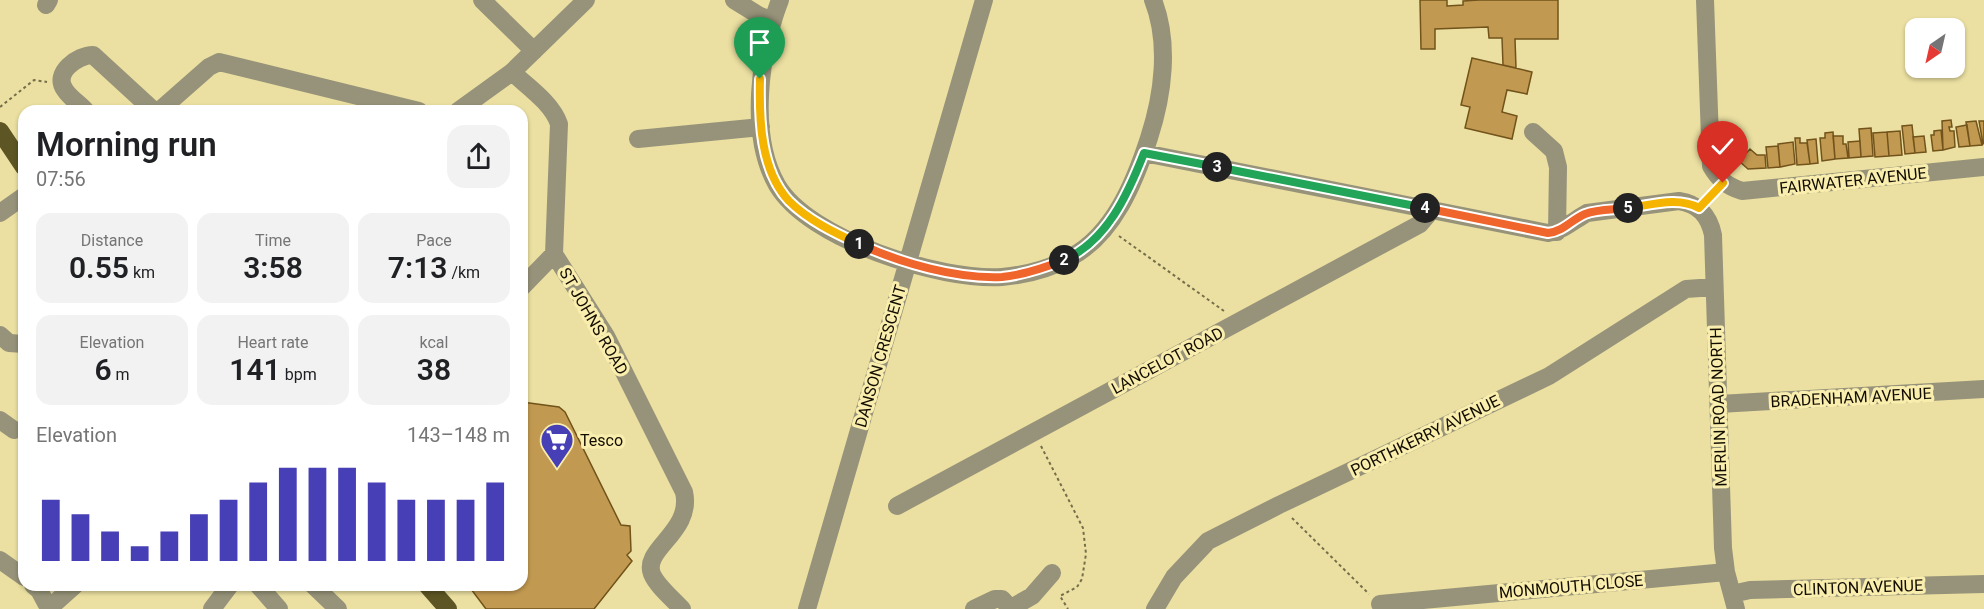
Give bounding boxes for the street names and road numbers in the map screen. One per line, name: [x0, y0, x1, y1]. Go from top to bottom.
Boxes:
street label: FAIRWATER AVENUE: [1779, 163, 1928, 198]
street label: ST JOHNS ROAD: [555, 264, 632, 378]
street label: DANSON CRESCENT: [851, 282, 910, 429]
street label: LANCELOT ROAD: [1108, 323, 1226, 398]
street label: MERLIN ROAD NORTH: [1706, 327, 1731, 487]
street label: BRADENHAM AVENUE: [1770, 384, 1932, 411]
street label: PORTHKERRY AVENUE: [1348, 391, 1503, 480]
street label: MONMOUTH CLOSE: [1498, 571, 1644, 602]
street label: CLINTON AVENUE: [1793, 576, 1923, 599]

